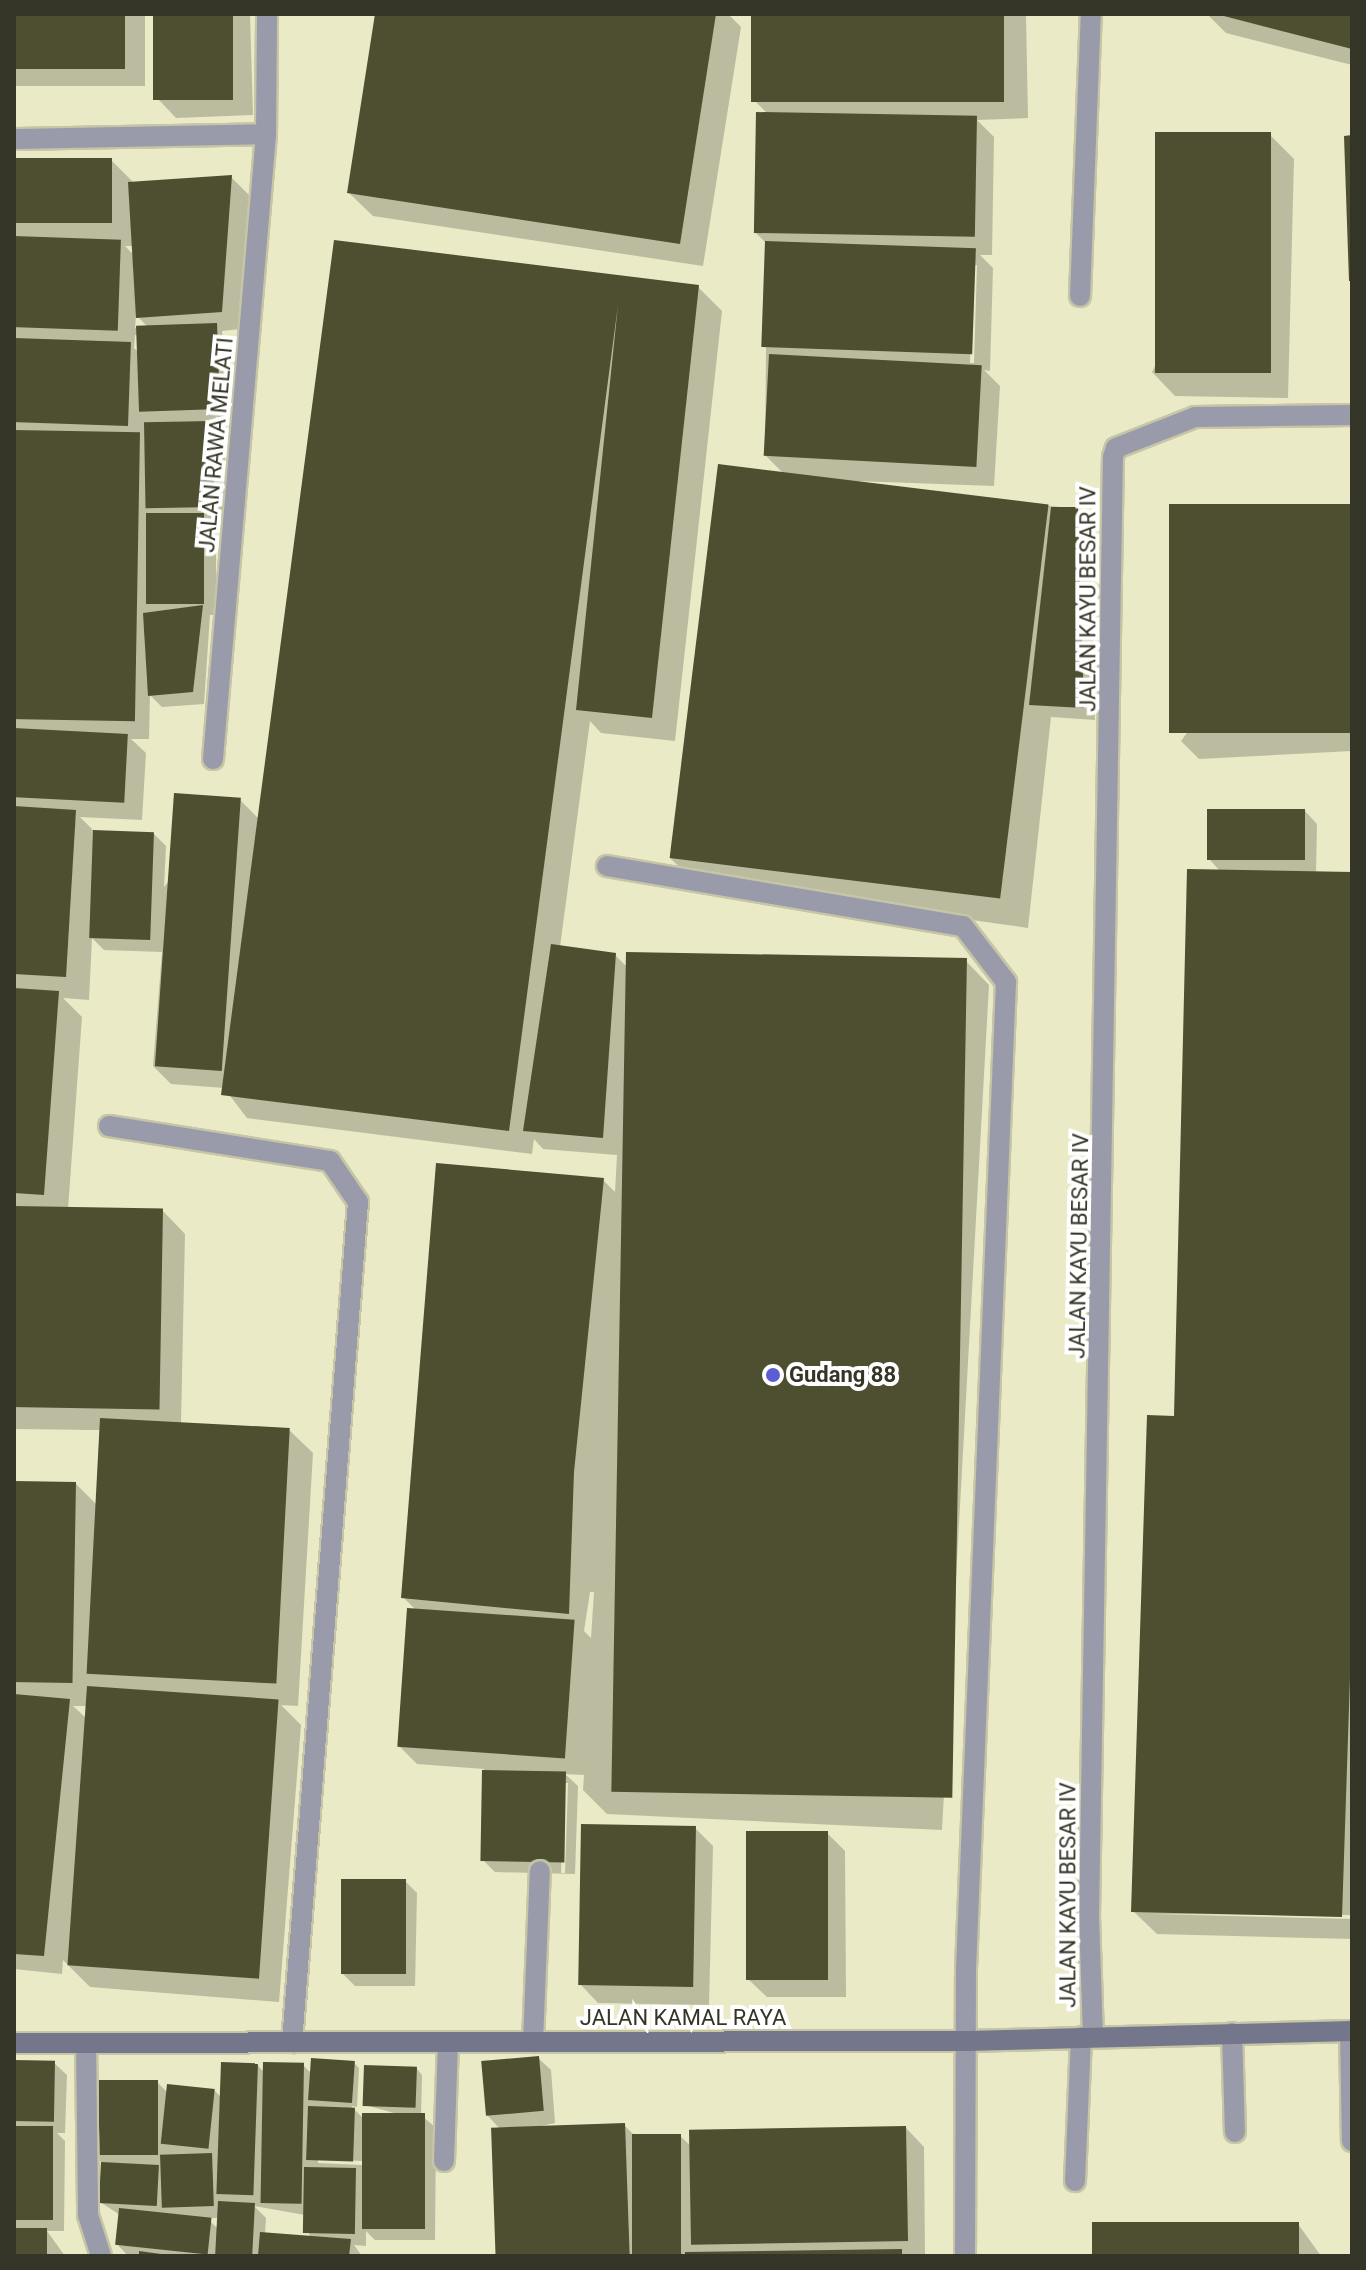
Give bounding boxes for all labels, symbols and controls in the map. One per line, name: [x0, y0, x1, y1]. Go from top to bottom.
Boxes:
street label: JALAN RAWA MELATI: [193, 336, 239, 554]
street label: JALAN KAYU BESAR IV: [1075, 486, 1101, 712]
street label: JALAN KAYU BESAR IV: [1064, 1133, 1094, 1359]
place label: Gudang 88: [789, 1362, 896, 1388]
marker: Gudang 88: [764, 1366, 782, 1384]
street label: JALAN KAYU BESAR IV: [1055, 1782, 1081, 2008]
street label: JALAN KAMAL RAYA: [580, 2005, 786, 2031]

